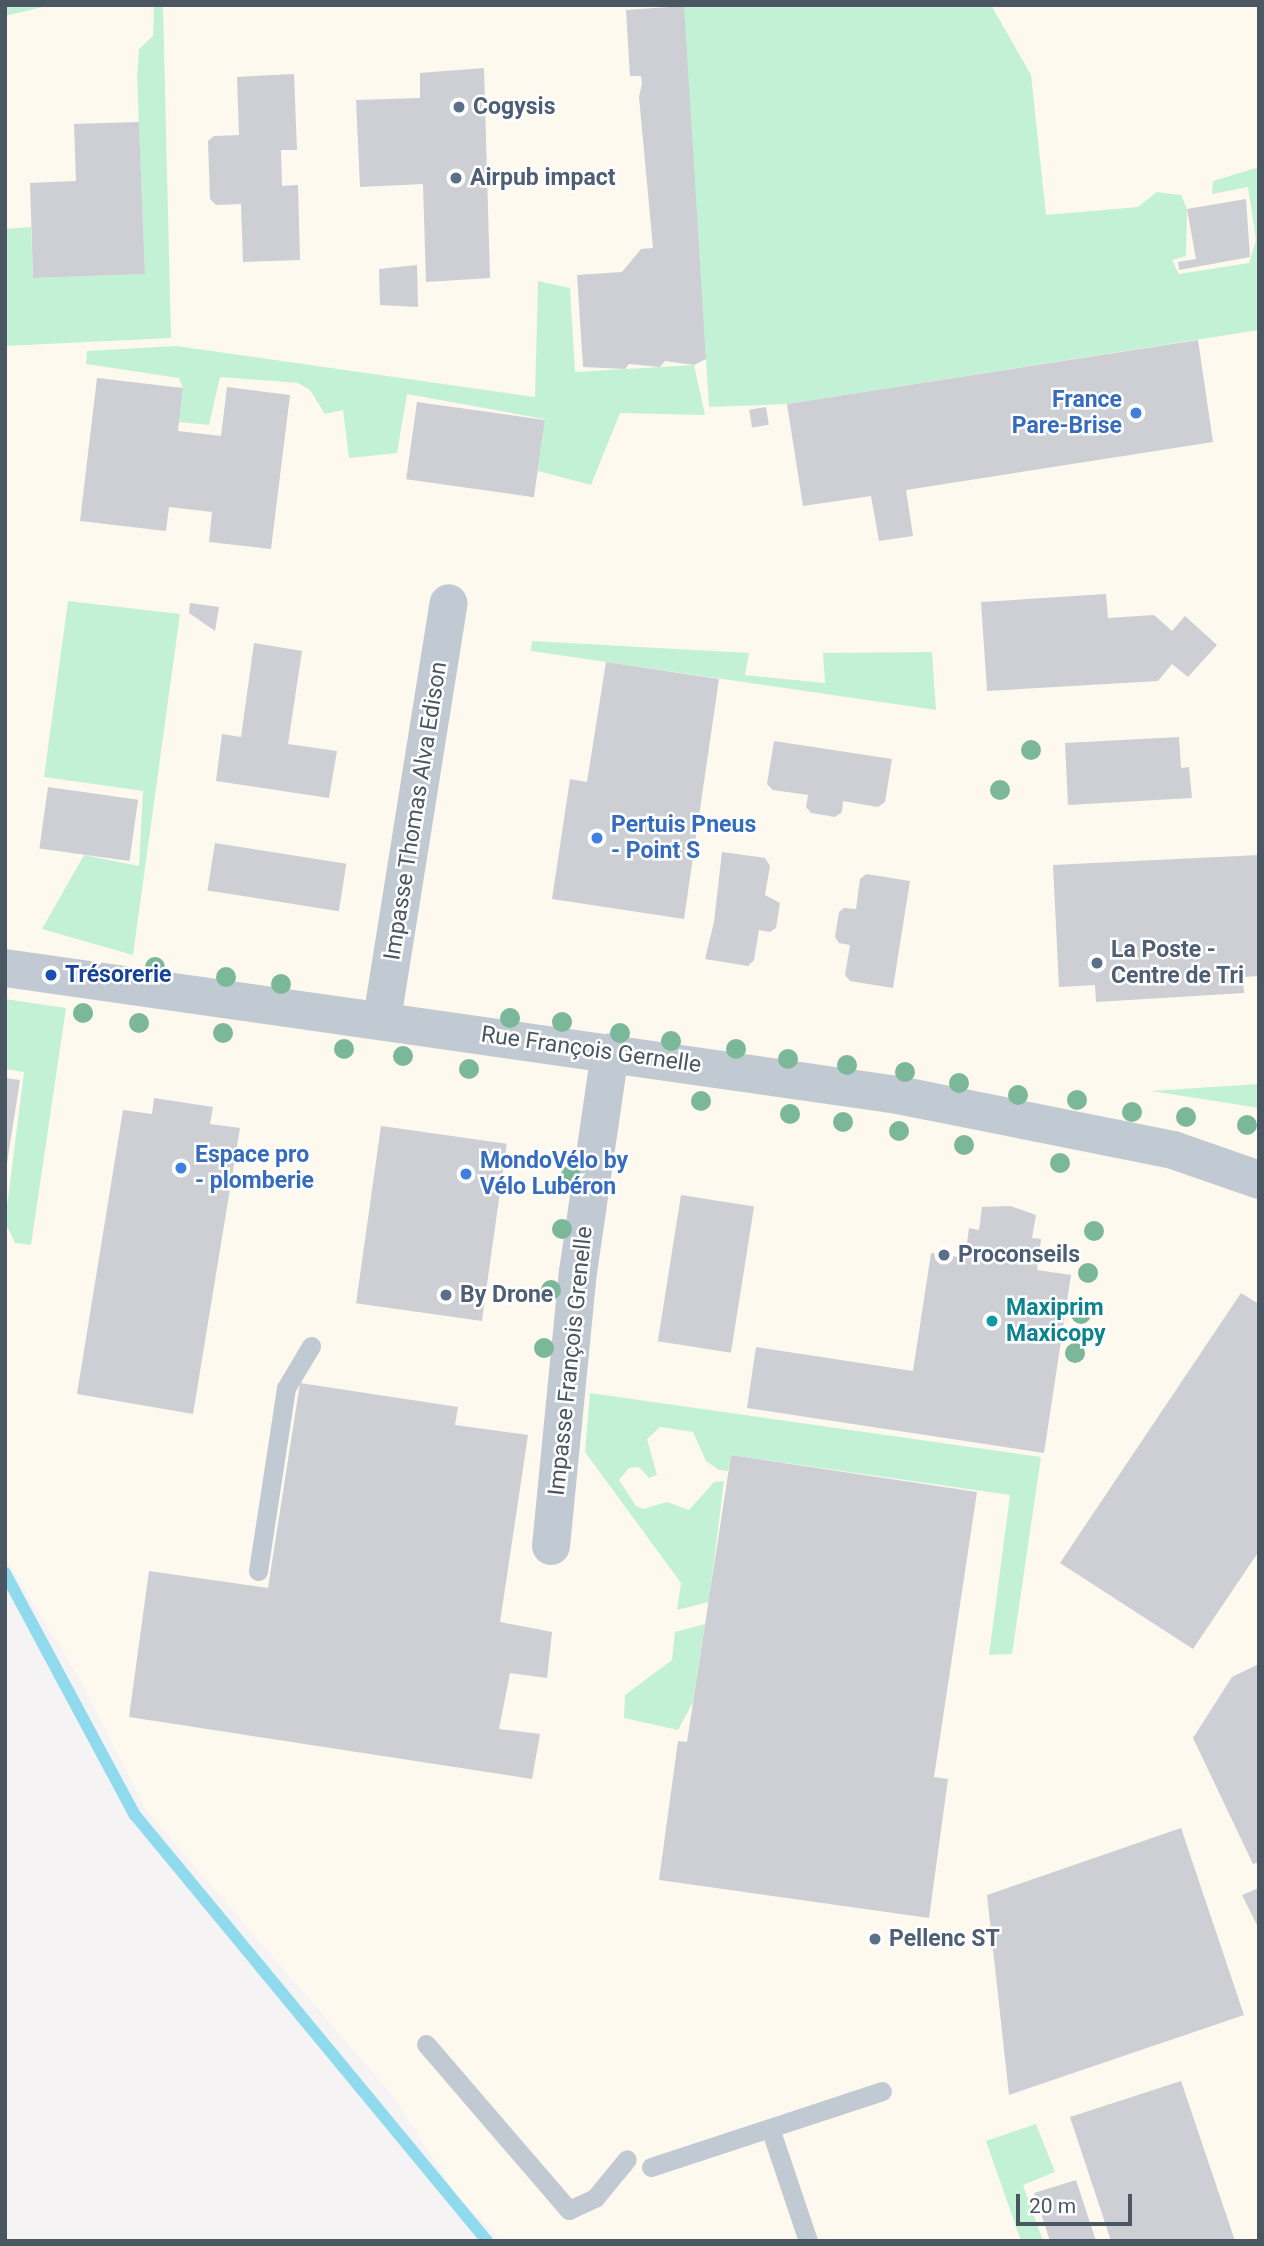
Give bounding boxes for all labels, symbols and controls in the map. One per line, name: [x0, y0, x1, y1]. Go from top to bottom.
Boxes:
place label: Cogysis: [473, 93, 555, 121]
marker: Cogysis: [451, 99, 467, 115]
place label: Airpub impact: [470, 164, 615, 192]
marker: Airpub impact: [448, 170, 464, 186]
place label: France Pare-Brise: [1012, 386, 1122, 440]
marker: France Pare-Brise: [1128, 405, 1144, 421]
street label: Impasse Thomas Alva Edison: [379, 660, 453, 962]
place label: Pertuis Pneus - Point S: [611, 811, 756, 865]
marker: Pertuis Pneus - Point S: [589, 830, 605, 846]
place label: La Poste - Centre de Tri: [1111, 936, 1245, 990]
marker: La Poste - Centre de Tri: [1089, 955, 1105, 971]
place label: Trésorerie: [65, 961, 171, 989]
marker: Trésorerie: [43, 967, 59, 983]
street label: Rue François Gernelle: [479, 1021, 703, 1079]
place label: Espace pro - plomberie: [195, 1141, 314, 1195]
place label: MondoVélo by Vélo Lubéron: [480, 1147, 628, 1201]
marker: Espace pro - plomberie: [173, 1160, 189, 1176]
marker: MondoVélo by Vélo Lubéron: [458, 1166, 474, 1182]
street label: Impasse François Grenelle: [543, 1225, 599, 1497]
place label: Proconseils: [958, 1241, 1080, 1269]
marker: Proconseils: [936, 1247, 952, 1263]
place label: By Drone: [460, 1281, 553, 1309]
marker: By Drone: [438, 1287, 454, 1303]
place label: Maxiprim Maxicopy: [1006, 1294, 1106, 1348]
marker: Maxiprim Maxicopy: [984, 1313, 1000, 1329]
place label: Pellenc ST: [889, 1925, 1000, 1953]
marker: Pellenc ST: [867, 1931, 883, 1947]
scale bar: [1019, 2180, 1134, 2224]
text: 20 m: [1029, 2194, 1076, 2218]

